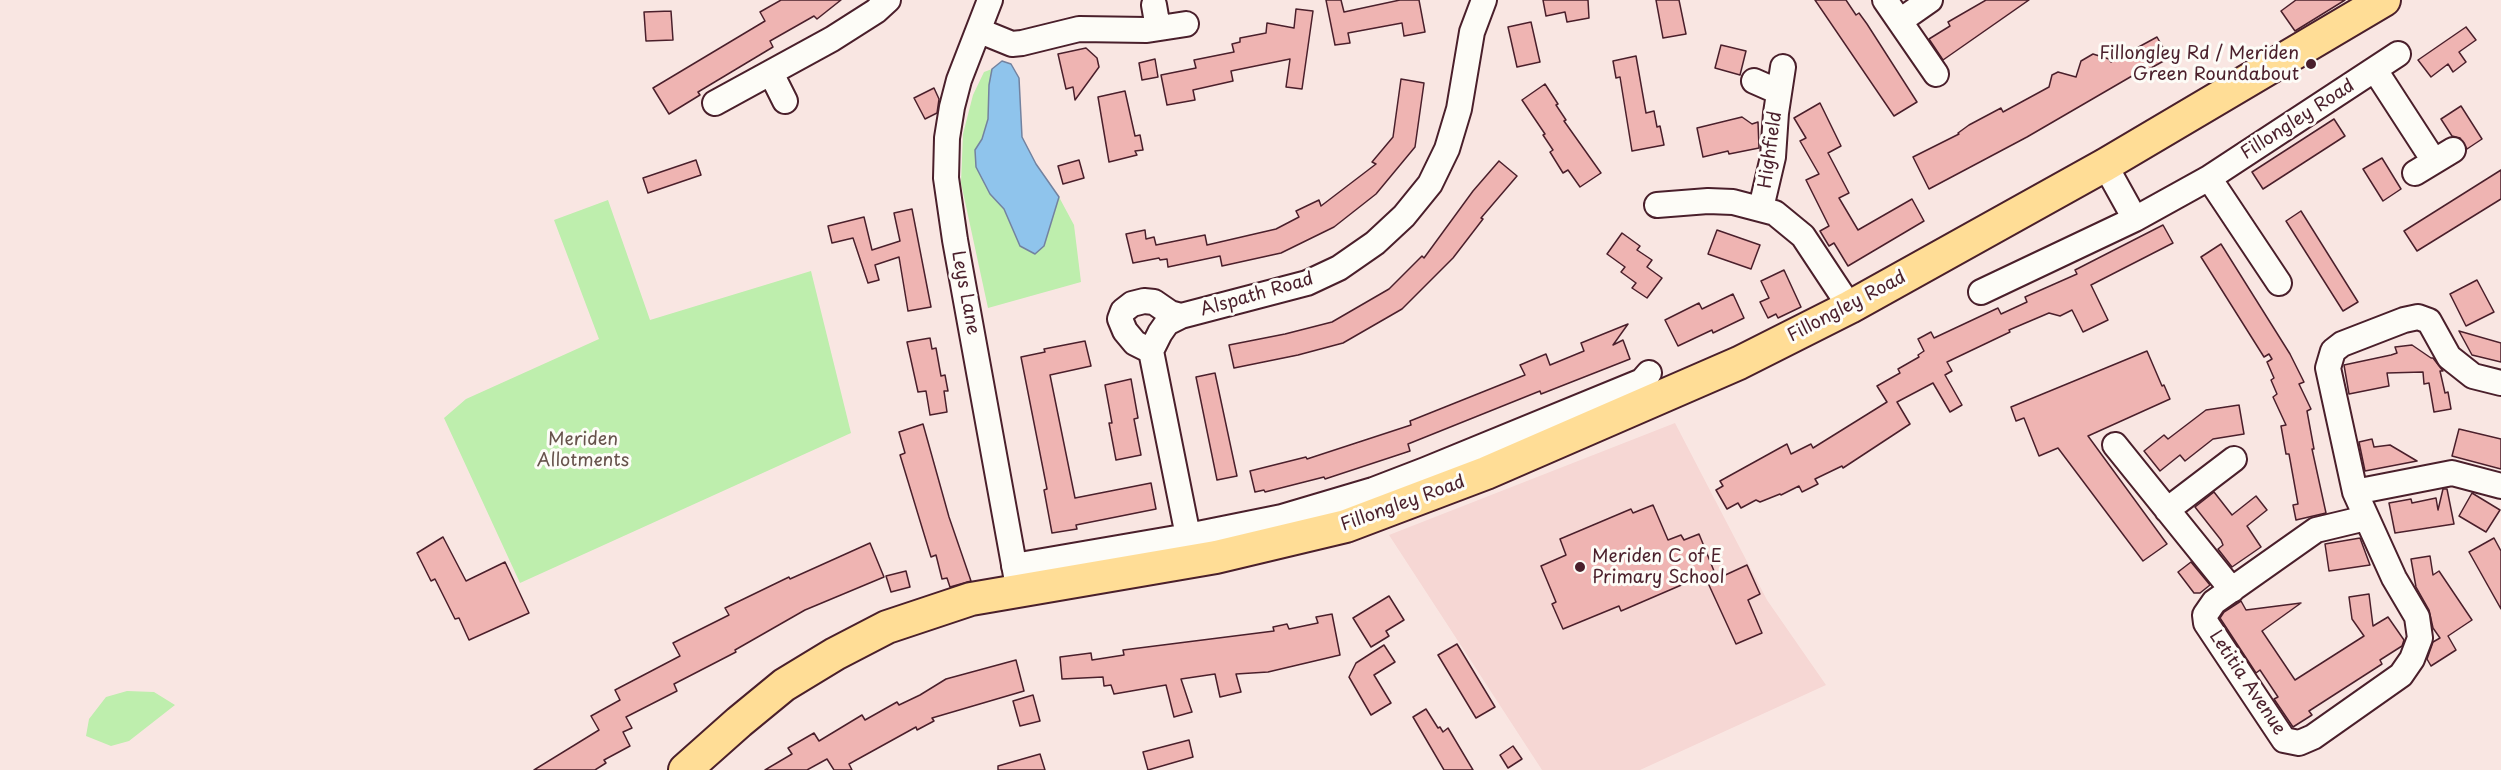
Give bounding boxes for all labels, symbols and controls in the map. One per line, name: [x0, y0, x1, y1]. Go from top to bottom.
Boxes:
place label: Fillongley Rd / Meriden Green Roundabout: [2099, 43, 2299, 86]
marker: Fillongley Rd / Meriden Green Roundabout: [2304, 57, 2318, 71]
street label: Fillongley Road: [2237, 75, 2359, 165]
street label: Highfield: [1755, 110, 1787, 190]
street label: Leys Lane: [946, 249, 984, 337]
street label: Fillongley Road: [1784, 267, 1910, 347]
street label: Alspath Road: [1198, 269, 1316, 321]
park label: Meriden Allotments: [537, 429, 629, 472]
street label: Fillongley Road: [1338, 471, 1468, 537]
place label: Meriden C of E Primary School: [1592, 546, 1725, 588]
marker: Meriden C of E Primary School: [1573, 560, 1587, 574]
street label: Letitia Avenue: [2204, 627, 2290, 739]

